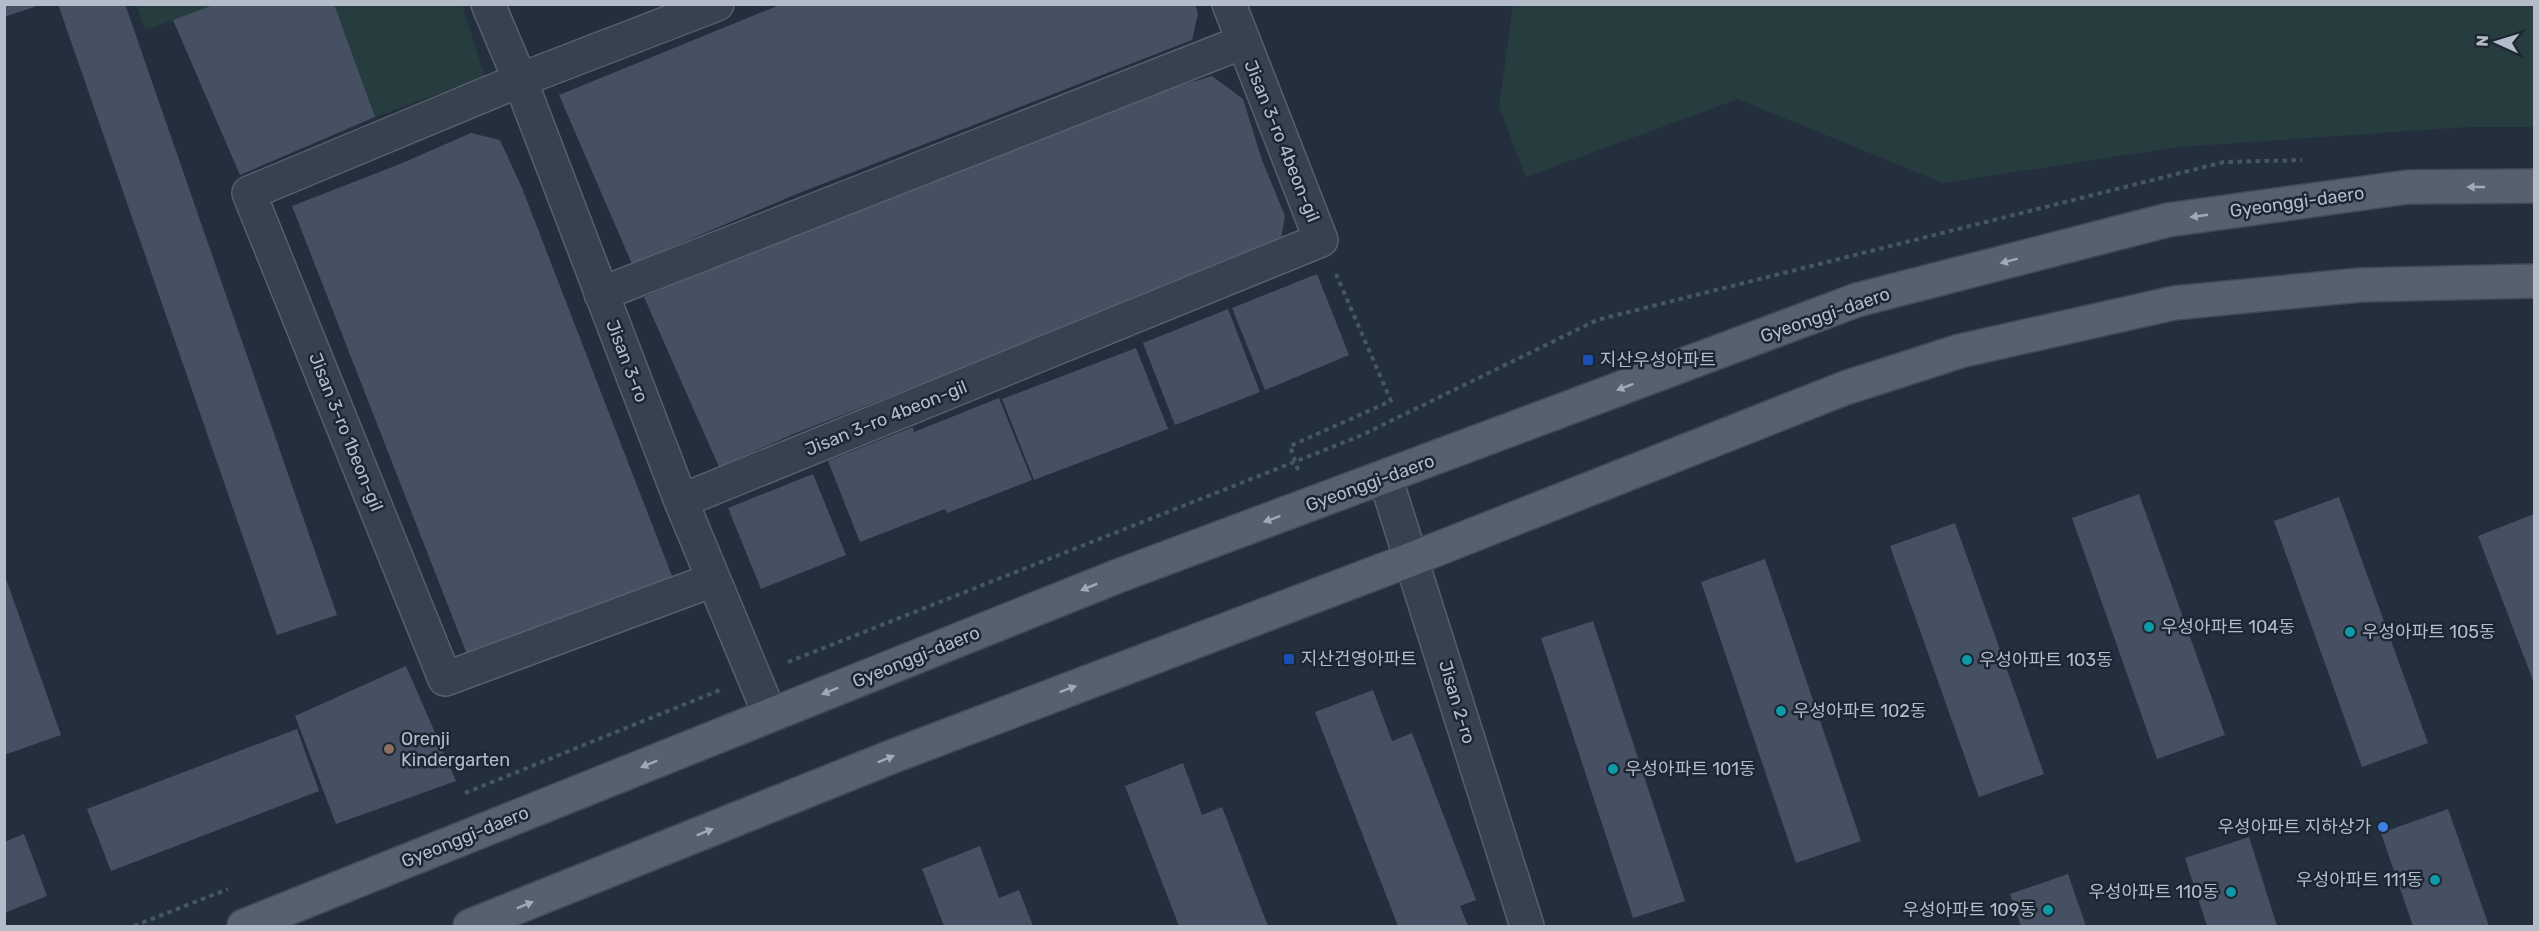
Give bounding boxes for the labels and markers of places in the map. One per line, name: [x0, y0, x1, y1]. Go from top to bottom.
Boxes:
place label: 지산우성아파트: [1600, 349, 1716, 371]
marker: 지산우성아파트: [1581, 353, 1595, 367]
place label: 우성아파트 104동: [2161, 616, 2295, 638]
marker: 우성아파트 104동: [2142, 620, 2156, 634]
place label: 우성아파트 105동: [2362, 621, 2496, 643]
marker: 우성아파트 105동: [2343, 625, 2357, 639]
place label: 지산건영아파트: [1301, 648, 1417, 670]
place label: 우성아파트 103동: [1979, 649, 2113, 671]
marker: 지산건영아파트: [1282, 652, 1296, 666]
marker: 우성아파트 103동: [1960, 653, 1974, 667]
place label: 우성아파트 102동: [1793, 700, 1926, 722]
marker: 우성아파트 102동: [1774, 704, 1788, 718]
place label: Orenji Kindergarten: [401, 728, 510, 771]
marker: Orenji Kindergarten: [382, 742, 396, 756]
place label: 우성아파트 101동: [1625, 758, 1756, 780]
marker: 우성아파트 101동: [1606, 762, 1620, 776]
place label: 우성아파트 지하상가: [2218, 816, 2371, 838]
marker: 우성아파트 지하상가: [2376, 820, 2390, 834]
place label: 우성아파트 111동: [2296, 869, 2423, 891]
marker: 우성아파트 111동: [2428, 873, 2442, 887]
place label: 우성아파트 110동: [2088, 881, 2219, 903]
marker: 우성아파트 110동: [2224, 885, 2238, 899]
place label: 우성아파트 109동: [1902, 899, 2036, 921]
marker: 우성아파트 109동: [2041, 903, 2055, 917]

